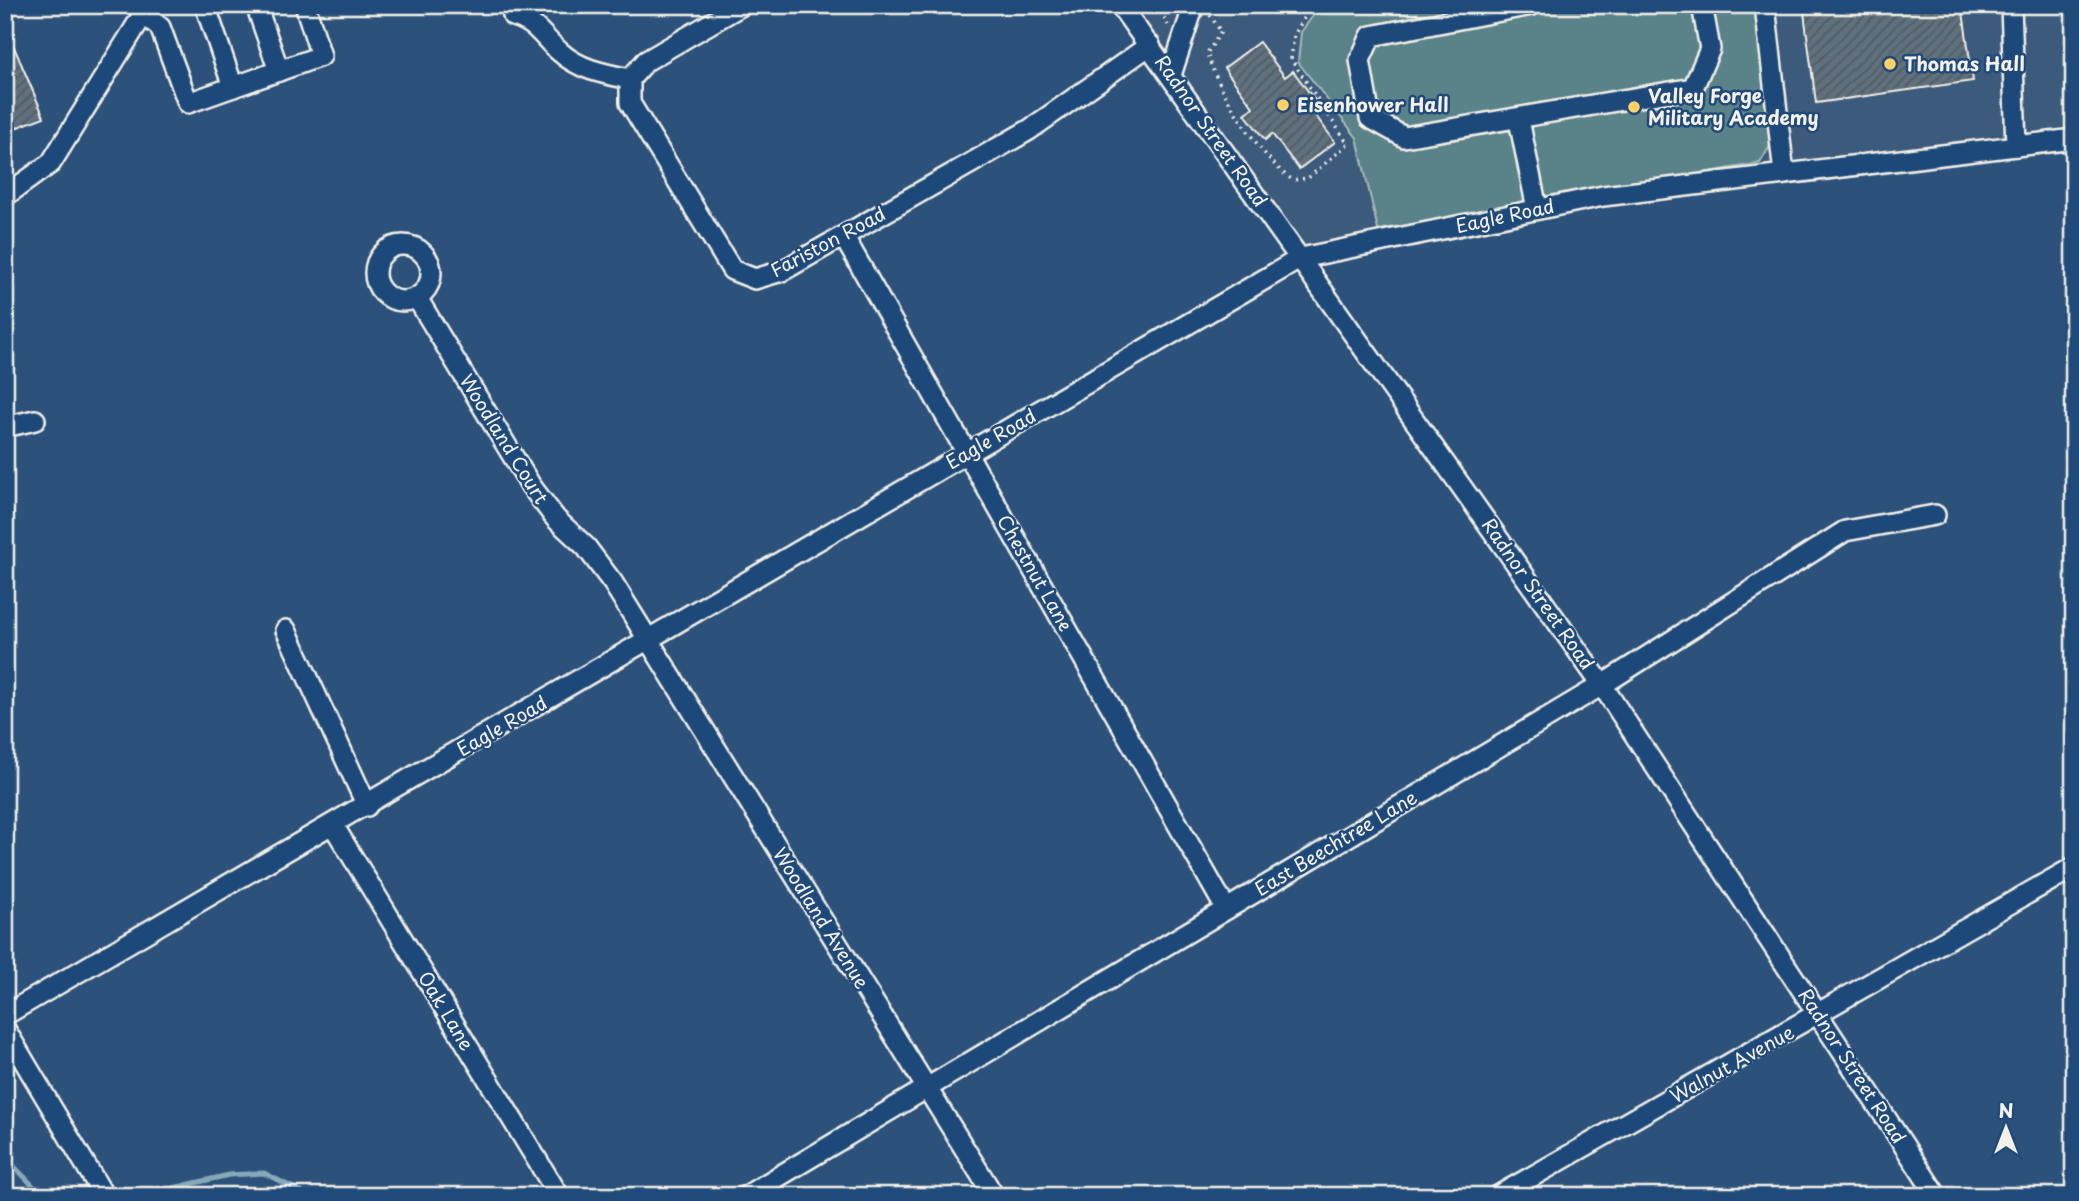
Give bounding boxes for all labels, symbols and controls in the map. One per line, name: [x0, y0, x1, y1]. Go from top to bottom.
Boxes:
street label: Radnor Street Road: [1149, 49, 1275, 212]
place label: Thomas Hall: [1904, 49, 2025, 77]
marker: Thomas Hall: [1882, 56, 1898, 72]
place label: Valley Forge Military Academy: [1648, 81, 1819, 131]
place label: Eisenhower Hall: [1297, 90, 1448, 118]
marker: Eisenhower Hall: [1275, 97, 1291, 113]
marker: Valley Forge Military Academy: [1626, 99, 1642, 115]
street label: Eagle Road: [1453, 191, 1557, 239]
street label: Fariston Road: [765, 199, 890, 283]
street label: Woodland Court: [454, 368, 556, 509]
street label: Eagle Road: [940, 401, 1041, 475]
street label: Chestnut Lane: [991, 509, 1081, 636]
street label: Radnor Street Road: [1476, 512, 1602, 675]
street label: Eagle Road: [451, 688, 552, 762]
street label: East Beechtree Lane: [1249, 782, 1422, 902]
street label: Woodland Avenue: [767, 841, 877, 994]
street label: Oak Lane: [412, 966, 482, 1055]
street label: Radnor Street Road: [1792, 982, 1914, 1149]
street label: Walnut Avenue: [1664, 1017, 1799, 1109]
north arrow: [1970, 1092, 2040, 1162]
text: N: [1998, 1096, 2014, 1124]

